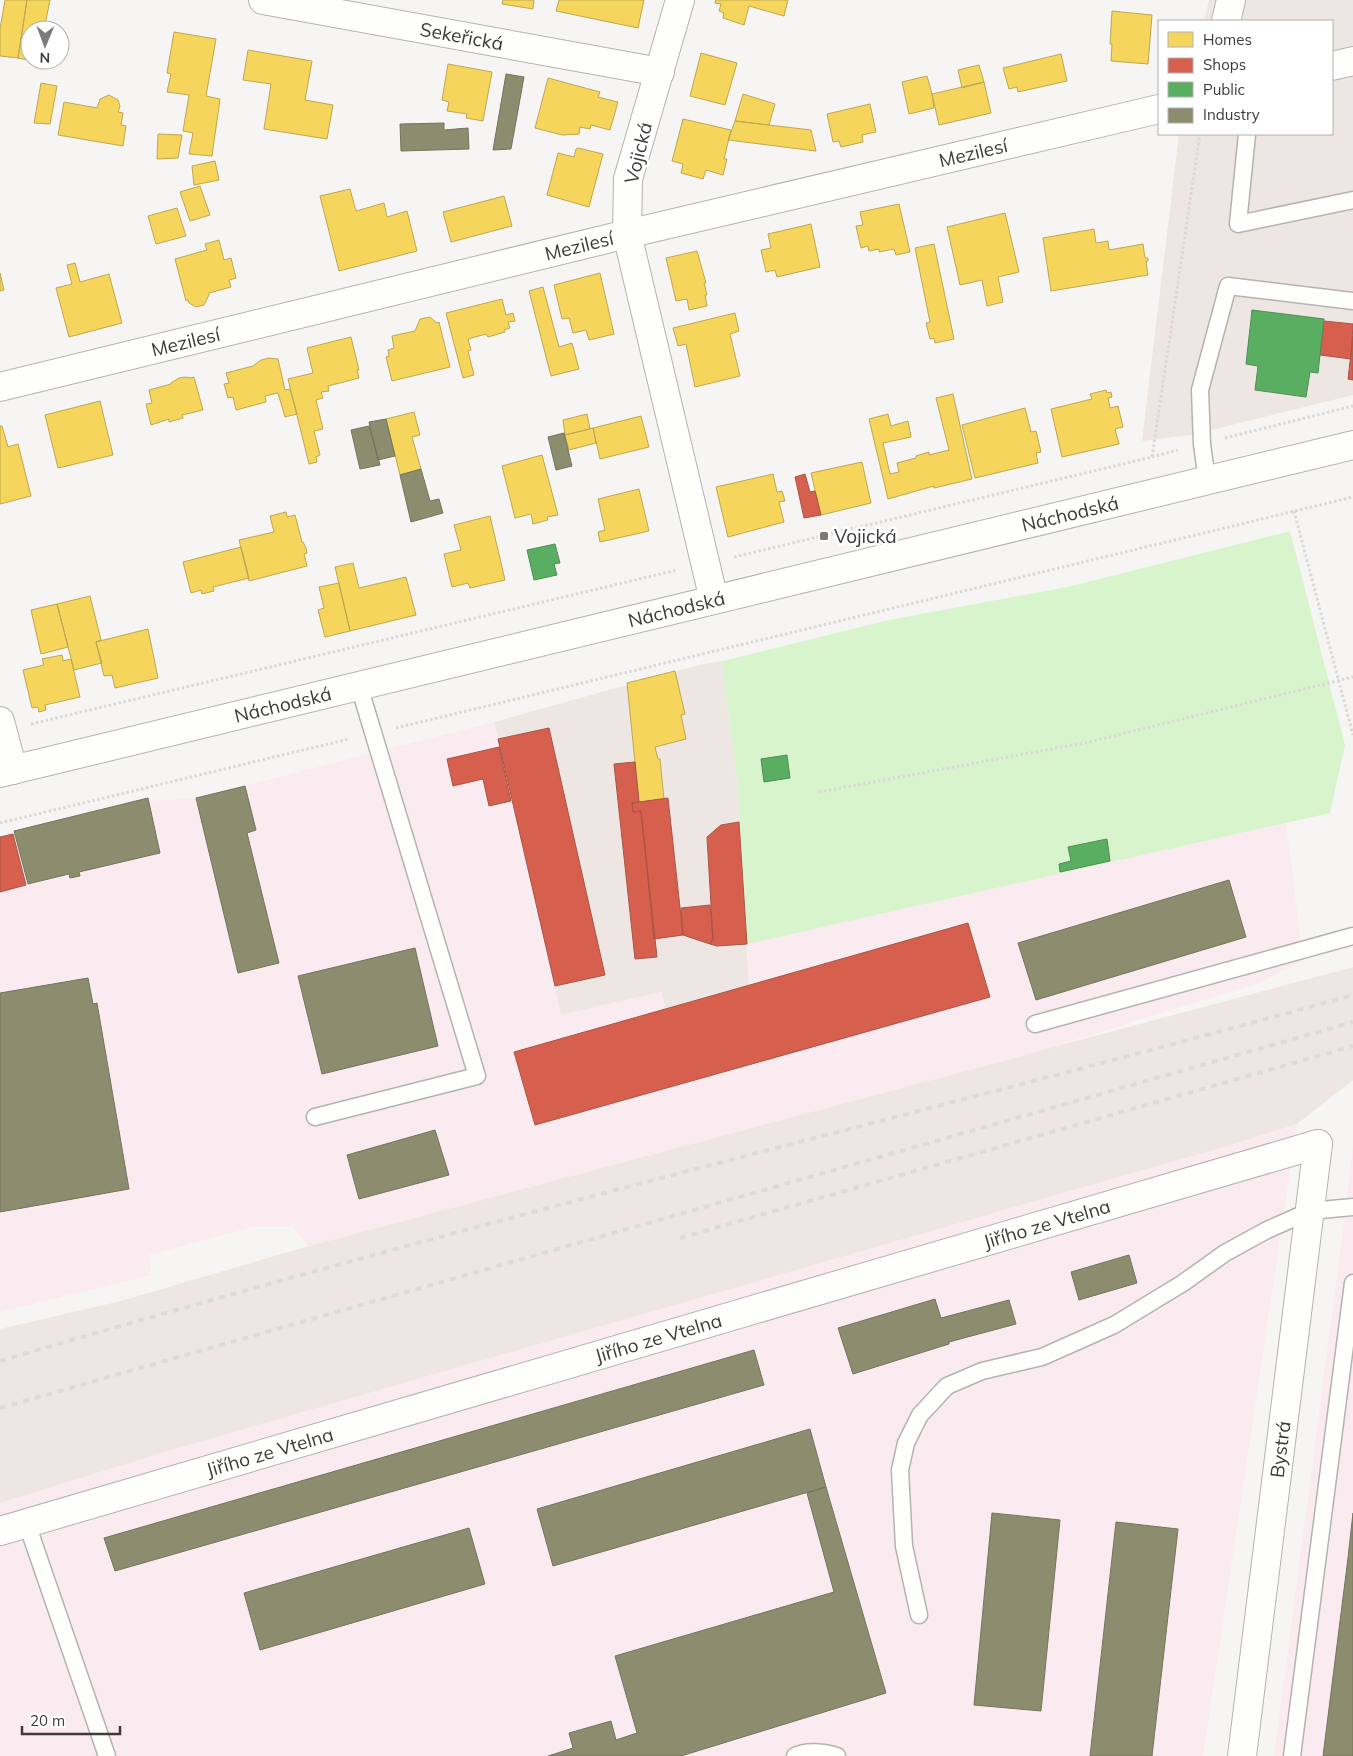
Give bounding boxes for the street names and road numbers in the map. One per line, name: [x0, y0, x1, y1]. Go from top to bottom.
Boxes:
street label: Sekeřická: [418, 17, 505, 55]
street label: Vojická: [619, 120, 657, 186]
street label: Mezilesí: [936, 133, 1011, 172]
street label: Mezilesí: [542, 225, 617, 266]
street label: Mezilesí: [149, 321, 224, 362]
street label: Náchodská: [1019, 490, 1121, 537]
street label: Náchodská: [625, 586, 727, 632]
street label: Náchodská: [232, 681, 334, 728]
street label: Jiřího ze Vtelna: [980, 1194, 1113, 1254]
street label: Jiřího ze Vtelna: [592, 1308, 725, 1368]
street label: Bystrá: [1265, 1420, 1296, 1479]
street label: Jiřího ze Vtelna: [203, 1422, 336, 1482]

